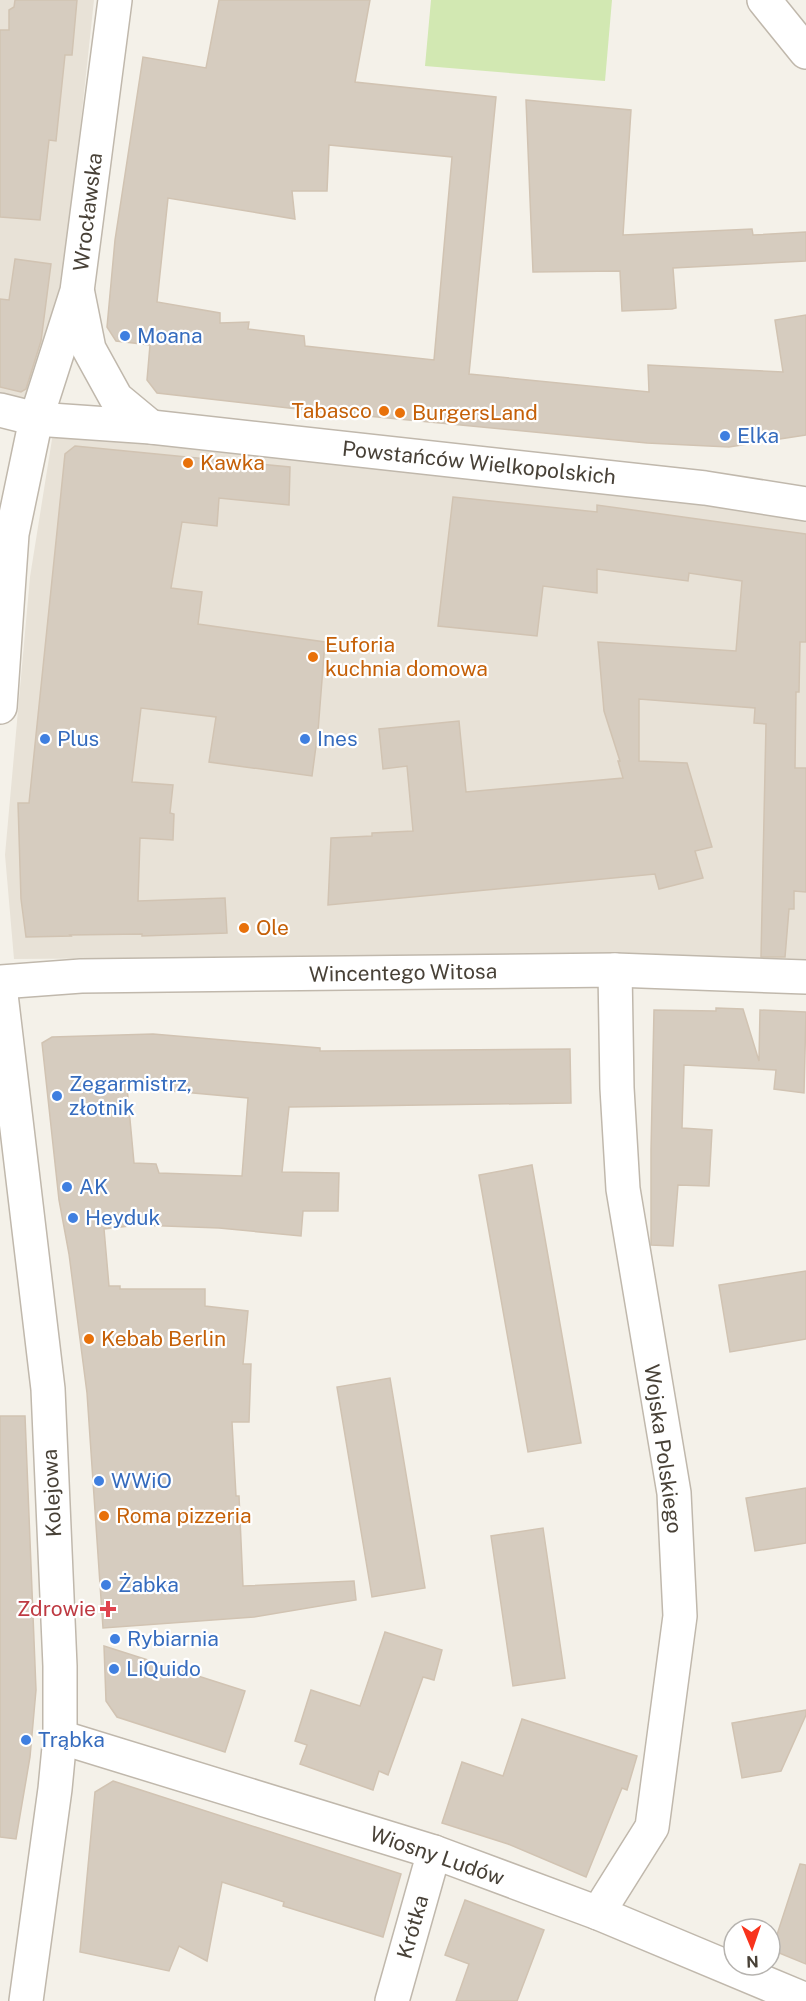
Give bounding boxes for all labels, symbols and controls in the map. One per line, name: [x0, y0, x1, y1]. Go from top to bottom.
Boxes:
street label: Wrocławska: [68, 151, 107, 273]
place label: Moana: [137, 323, 203, 348]
marker: Moana: [118, 329, 132, 343]
place label: Tabasco: [291, 398, 372, 423]
place label: BurgersLand: [412, 400, 538, 425]
marker: Tabasco: [377, 404, 391, 418]
marker: BurgersLand: [393, 406, 407, 420]
place label: Elka: [737, 423, 779, 448]
marker: Elka: [718, 429, 732, 443]
street label: Powstańców Wielkopolskich: [341, 436, 617, 489]
place label: Kawka: [200, 450, 265, 475]
marker: Kawka: [181, 456, 195, 470]
place label: Euforia kuchnia domowa: [325, 632, 488, 681]
marker: Euforia kuchnia domowa: [306, 650, 320, 664]
place label: Plus: [57, 726, 99, 751]
place label: Ines: [317, 726, 358, 751]
marker: Plus: [38, 732, 52, 746]
marker: Ines: [298, 732, 312, 746]
place label: Ole: [256, 915, 289, 940]
marker: Ole: [237, 921, 251, 935]
street label: Wincentego Witosa: [309, 958, 497, 987]
place label: Zegarmistrz, złotnik: [69, 1071, 192, 1120]
marker: Zegarmistrz, złotnik: [50, 1089, 64, 1103]
place label: AK: [79, 1174, 108, 1199]
marker: AK: [60, 1180, 74, 1194]
place label: Heyduk: [85, 1205, 161, 1230]
marker: Heyduk: [66, 1211, 80, 1225]
place label: Kebab Berlin: [101, 1326, 226, 1351]
marker: Kebab Berlin: [82, 1332, 96, 1346]
street label: Wojska Polskiego: [639, 1363, 688, 1535]
street label: Kolejowa: [37, 1448, 66, 1538]
place label: WWiO: [111, 1468, 172, 1493]
marker: WWiO: [92, 1474, 106, 1488]
place label: Roma pizzeria: [116, 1503, 252, 1528]
marker: Roma pizzeria: [97, 1509, 111, 1523]
place label: Żabka: [118, 1572, 179, 1597]
marker: Żabka: [99, 1578, 113, 1592]
place label: Zdrowie: [17, 1596, 96, 1621]
marker: Zdrowie: [101, 1602, 115, 1616]
place label: Rybiarnia: [127, 1626, 219, 1651]
marker: Rybiarnia: [108, 1632, 122, 1646]
place label: LiQuido: [126, 1656, 201, 1681]
marker: LiQuido: [107, 1662, 121, 1676]
place label: Trąbka: [38, 1727, 105, 1752]
marker: Trąbka: [19, 1733, 33, 1747]
street label: Wiosny Ludów: [367, 1821, 508, 1890]
street label: Krótka: [392, 1892, 433, 1962]
north arrow: [722, 1917, 782, 1977]
text: N: [746, 1952, 759, 1971]

